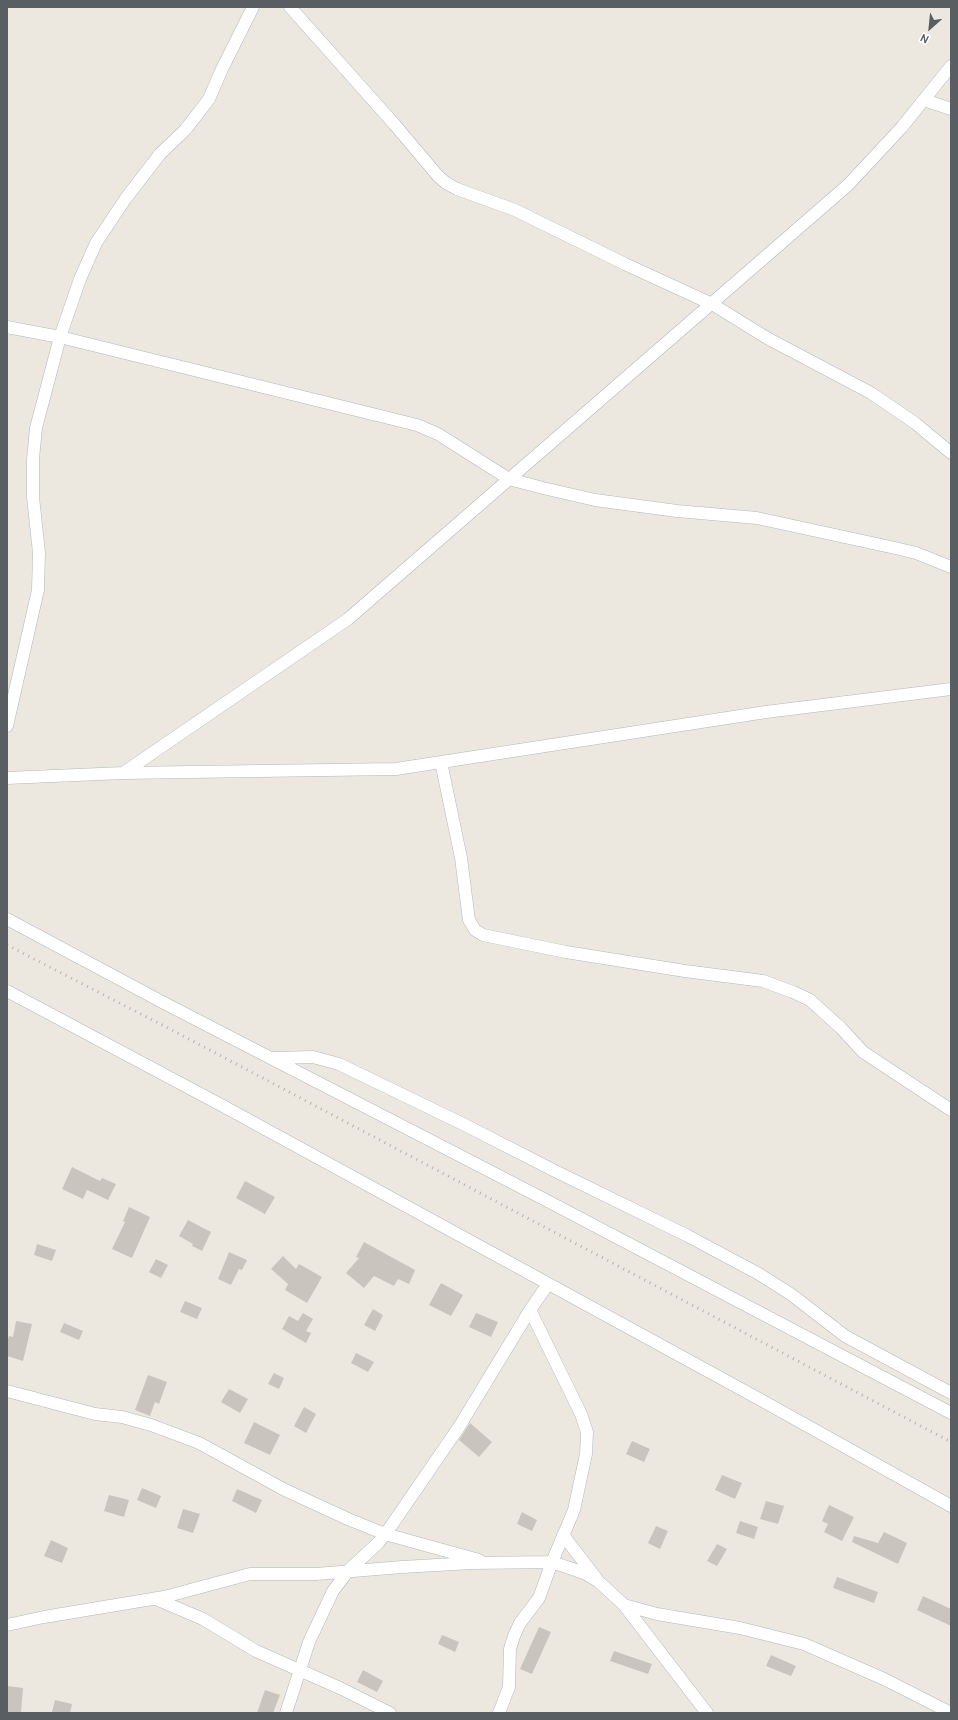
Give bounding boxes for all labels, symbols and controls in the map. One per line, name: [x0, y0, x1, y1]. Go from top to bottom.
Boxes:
north arrow: [910, 8, 950, 48]
text: N: [918, 31, 931, 47]

